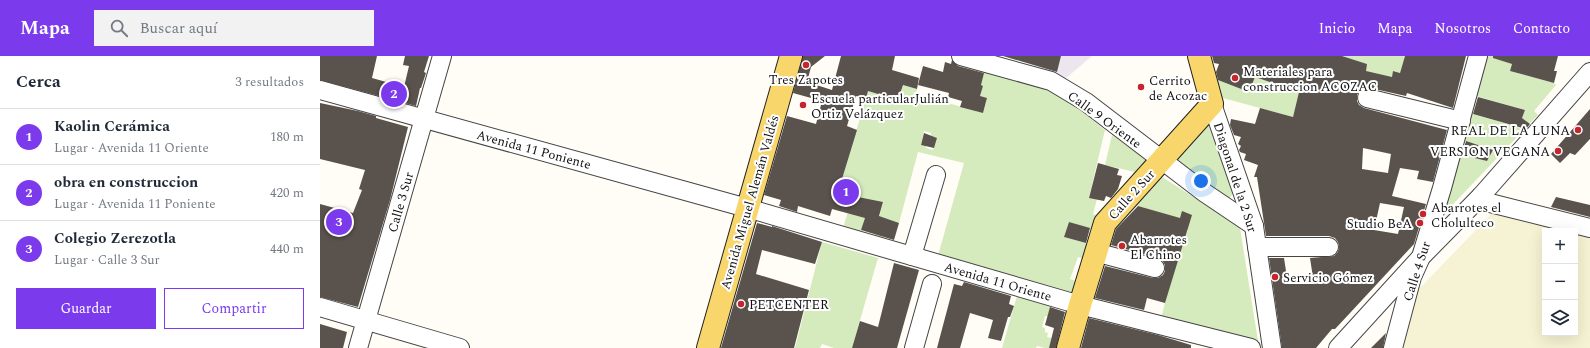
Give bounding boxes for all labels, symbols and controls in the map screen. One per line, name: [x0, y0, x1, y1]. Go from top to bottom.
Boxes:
search box: [94, 10, 374, 46]
text: Mapa: [20, 14, 70, 43]
icon: search: [108, 17, 130, 39]
text: Buscar aquí: [140, 17, 218, 40]
text: Inicio: [1319, 18, 1355, 39]
text: Mapa: [1377, 18, 1412, 39]
text: Nosotros: [1434, 18, 1491, 39]
text: Contacto: [1513, 18, 1570, 39]
marker: Tres Zapotes: [801, 60, 811, 70]
place label: Materiales para construccion ACOZAC: [1243, 62, 1377, 97]
text: Cerca: [16, 69, 61, 95]
place label: Tres Zapotes: [769, 70, 843, 90]
place label: Cerrito de Acozac: [1149, 71, 1207, 106]
text: 3 resultados: [235, 72, 304, 92]
marker: Materiales para construccion ACOZAC: [1230, 73, 1240, 83]
pin: 2: [381, 79, 407, 109]
marker: Cerrito de Acozac: [1136, 82, 1146, 92]
street label: Calle 9 Oriente: [1063, 86, 1146, 154]
place label: Escuela particularJulián Ortiz Velázquez: [811, 89, 949, 124]
marker: Escuela particularJulián Ortiz Velázquez: [798, 100, 808, 110]
street label: Avenida Miguel Alemán Valdés: [715, 113, 784, 292]
text: Kaolin Cerámica: [54, 115, 170, 138]
street label: Diagonal de la 2 Sur: [1208, 120, 1262, 235]
place label: REAL DE LA LUNA: [1451, 121, 1570, 141]
street label: Avenida 11 Poniente: [474, 125, 593, 175]
marker: REAL DE LA LUNA: [1573, 125, 1583, 135]
text: 1: [25, 127, 33, 147]
text: 180 m: [270, 127, 304, 147]
text: Lugar · Avenida 11 Oriente: [54, 138, 209, 158]
place label: VERSION VEGANA: [1430, 142, 1550, 162]
marker: VERSION VEGANA: [1553, 146, 1563, 156]
street label: Calle 2 Sur: [1104, 165, 1160, 224]
street label: Calle 3 Sur: [383, 170, 419, 235]
text: obra en construccion: [54, 171, 198, 194]
your location: [1191, 171, 1211, 191]
pin: 1: [833, 177, 859, 207]
text: 2: [25, 183, 33, 203]
text: 420 m: [270, 183, 304, 203]
text: Lugar · Avenida 11 Poniente: [54, 194, 216, 214]
place label: Abarrotes el Cholulteco: [1431, 198, 1502, 233]
pin: 3: [326, 207, 352, 237]
marker: Abarrotes el Cholulteco: [1418, 209, 1428, 219]
place label: Studio BeA: [1347, 214, 1412, 234]
marker: Studio BeA: [1415, 218, 1425, 228]
text: Colegio Zerezotla: [54, 227, 176, 250]
map controls: [1542, 228, 1578, 336]
button: +: [1542, 228, 1578, 264]
place label: Abarrotes El Chino: [1130, 230, 1187, 265]
text: 3: [25, 239, 33, 259]
text: 440 m: [270, 239, 304, 259]
street label: Calle 4 Sur: [1398, 239, 1436, 304]
marker: Abarrotes El Chino: [1117, 241, 1127, 251]
text: Lugar · Calle 3 Sur: [54, 250, 160, 270]
street label: Avenida 11 Oriente: [942, 257, 1054, 307]
button: −: [1542, 264, 1578, 300]
place label: Servicio Gómez: [1283, 268, 1373, 288]
marker: Servicio Gómez: [1270, 272, 1280, 282]
button: Guardar: [16, 288, 156, 329]
button: Compartir: [164, 288, 304, 329]
place label: PETCENTER: [749, 295, 829, 315]
marker: PETCENTER: [736, 299, 746, 309]
button: layers: [1542, 300, 1578, 336]

